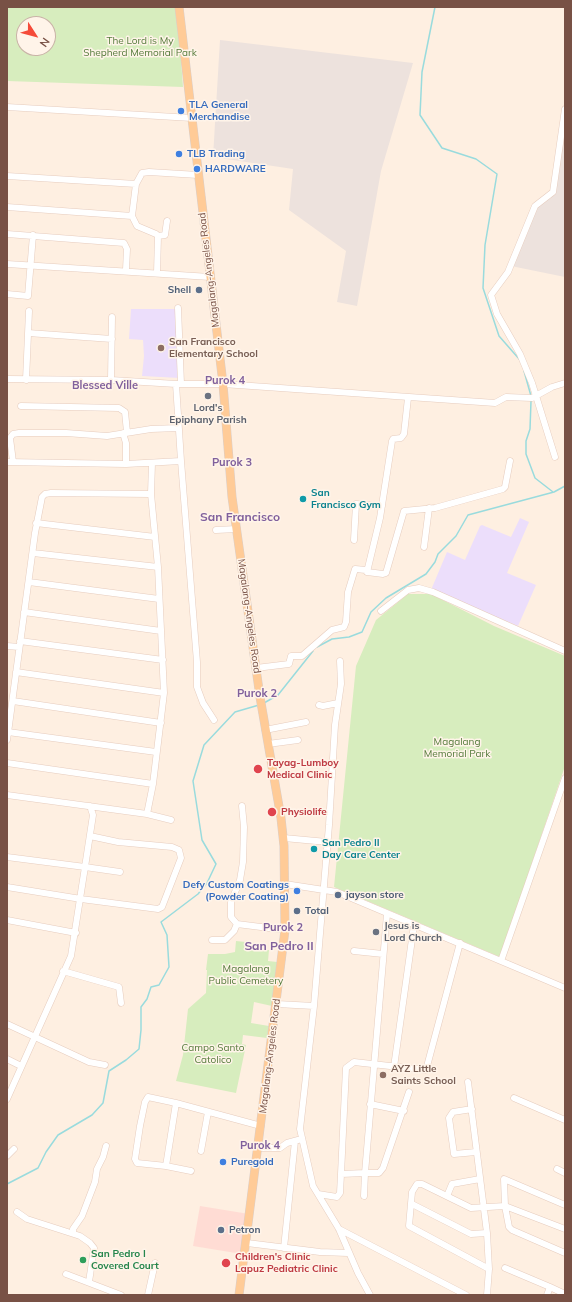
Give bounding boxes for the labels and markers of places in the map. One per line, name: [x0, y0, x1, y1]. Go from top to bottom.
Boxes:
place label: TLA General Merchandise: [189, 99, 250, 122]
marker: TLA General Merchandise: [176, 106, 186, 116]
place label: TLB Trading: [187, 148, 245, 160]
marker: TLB Trading: [174, 149, 184, 159]
place label: HARDWARE: [205, 163, 266, 175]
marker: HARDWARE: [192, 164, 202, 174]
place label: Shell: [168, 284, 191, 296]
marker: Shell: [194, 285, 204, 295]
place label: San Francisco Elementary School: [169, 336, 258, 360]
marker: San Francisco Elementary School: [156, 343, 166, 353]
marker: Lord's Epiphany Parish: [203, 391, 213, 401]
place label: Lord's Epiphany Parish: [169, 402, 247, 426]
place label: San Francisco Gym: [311, 487, 381, 510]
marker: San Francisco Gym: [298, 494, 308, 504]
place label: Tayag-Lumboy Medical Clinic: [267, 757, 339, 780]
marker: Tayag-Lumboy Medical Clinic: [252, 763, 264, 775]
marker: Physiolife: [266, 806, 278, 818]
place label: Physiolife: [281, 806, 327, 818]
place label: San Pedro II Day Care Center: [322, 837, 400, 860]
marker: San Pedro II Day Care Center: [309, 844, 319, 854]
place label: Defy Custom Coatings (Powder Coating): [183, 879, 289, 902]
marker: Defy Custom Coatings (Powder Coating): [292, 886, 302, 896]
place label: jayson store: [346, 889, 404, 901]
marker: jayson store: [333, 890, 343, 900]
place label: Total: [305, 905, 329, 917]
marker: Total: [292, 906, 302, 916]
place label: Jesus is Lord Church: [384, 920, 442, 944]
marker: Jesus is Lord Church: [371, 927, 381, 937]
place label: AYZ Little Saints School: [391, 1063, 456, 1086]
marker: AYZ Little Saints School: [378, 1070, 388, 1080]
place label: Puregold: [231, 1156, 274, 1168]
marker: Puregold: [218, 1157, 228, 1167]
place label: Petron: [229, 1224, 260, 1236]
marker: Petron: [216, 1225, 226, 1235]
place label: San Pedro I Covered Court: [91, 1248, 159, 1272]
place label: Children's Clinic Lapuz Pediatric Clinic: [235, 1251, 338, 1274]
marker: San Pedro I Covered Court: [78, 1255, 88, 1265]
marker: Children's Clinic Lapuz Pediatric Clinic: [220, 1257, 232, 1269]

